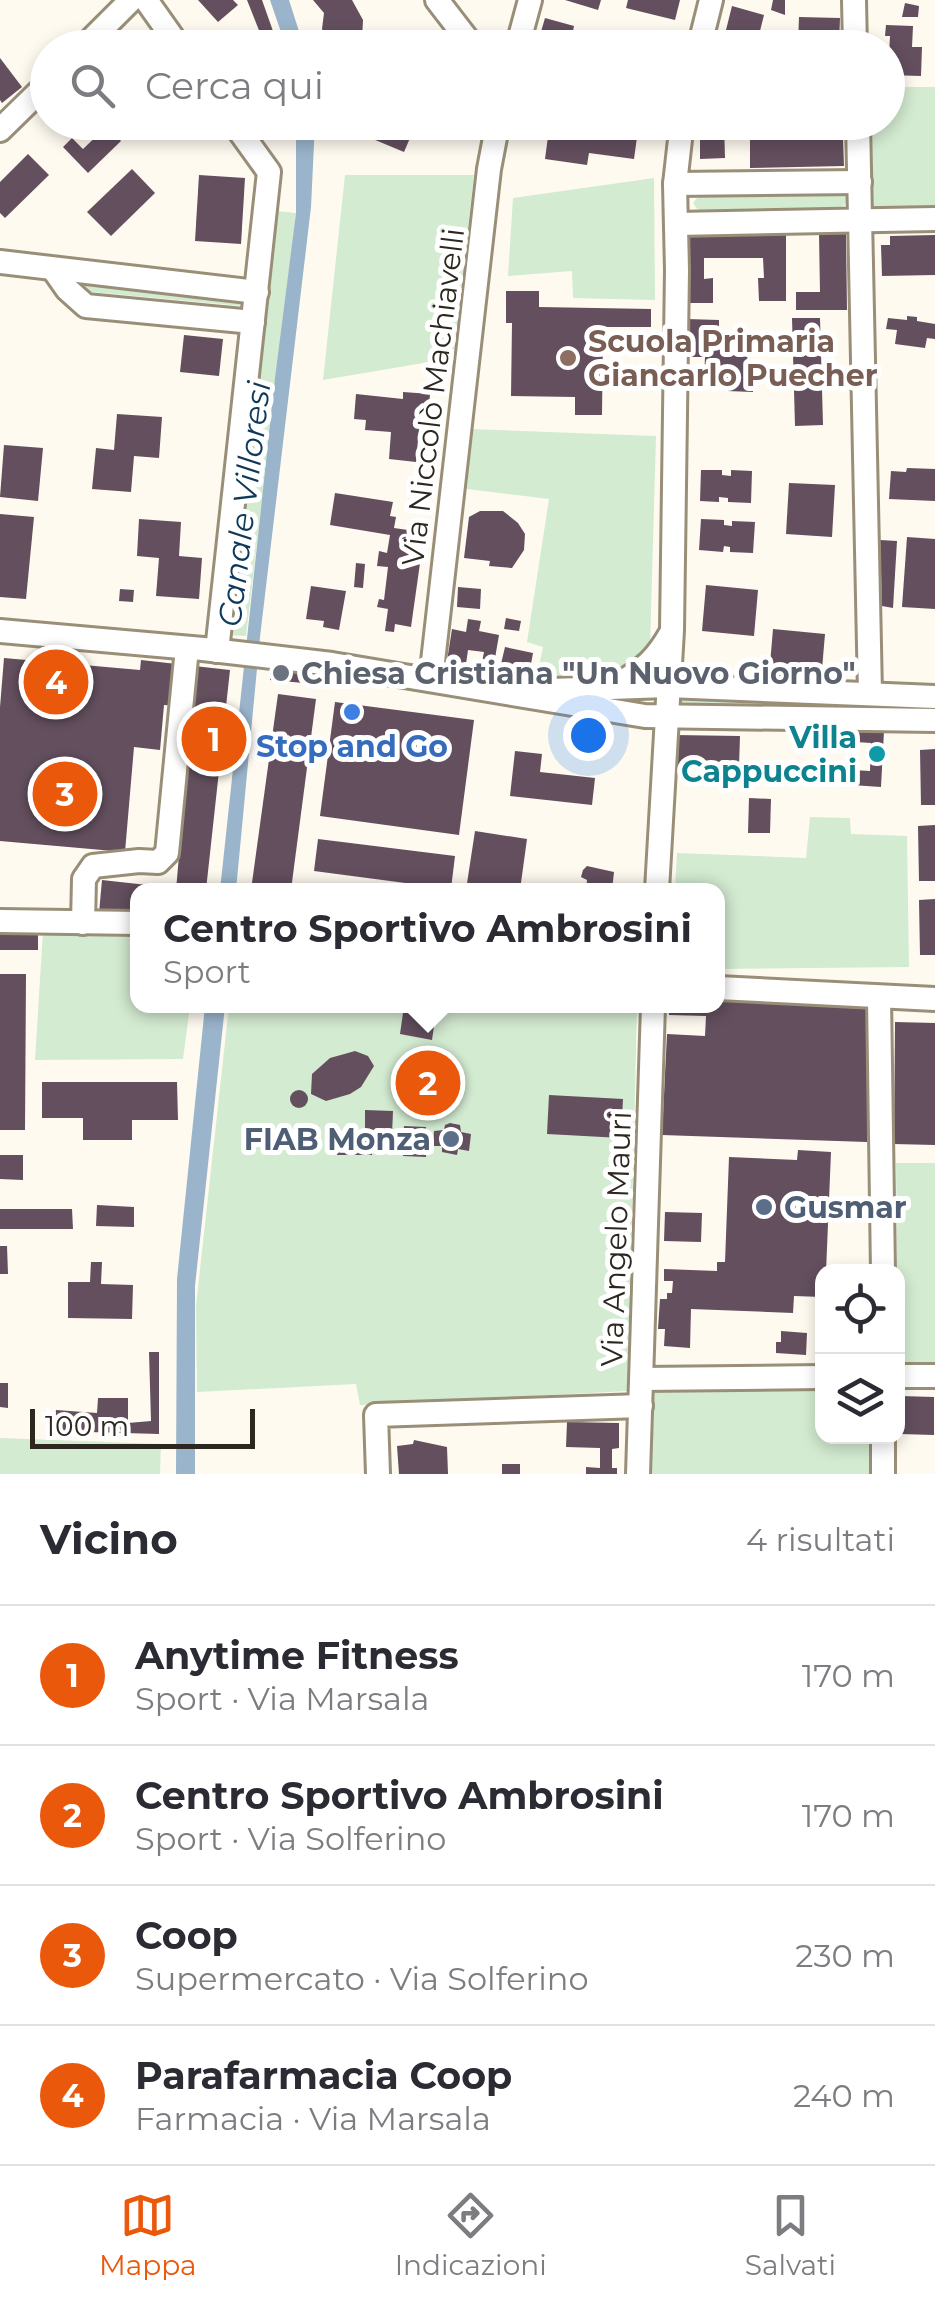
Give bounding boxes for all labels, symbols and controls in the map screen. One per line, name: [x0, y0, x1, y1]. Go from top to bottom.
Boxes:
search box: [30, 30, 905, 140]
icon: search: [65, 58, 120, 113]
text: Cerca qui: [145, 62, 324, 109]
street label: Via Niccolò Machiavelli: [394, 226, 472, 568]
place label: Scuola Primaria Giancarlo Puecher: [588, 323, 878, 394]
marker: Scuola Primaria Giancarlo Puecher: [557, 347, 579, 369]
water label: Canale Villoresi: [210, 379, 278, 629]
pin: 4: [23, 644, 88, 720]
place label: Chiesa Cristiana "Un Nuovo Giorno": [301, 655, 856, 692]
marker: Chiesa Cristiana "Un Nuovo Giorno": [270, 662, 292, 684]
marker: Stop and Go: [341, 701, 363, 723]
pin: 1: [182, 702, 246, 776]
your location: [563, 710, 614, 761]
place label: Villa Cappuccini: [681, 719, 857, 790]
place label: Stop and Go: [256, 728, 448, 765]
marker: Villa Cappuccini: [866, 743, 888, 765]
pin: 3: [32, 756, 98, 832]
popup: [130, 883, 725, 1013]
text: Centro Sportivo Ambrosini: [163, 905, 692, 952]
text: Sport: [163, 952, 251, 991]
pin: 2: [396, 1046, 460, 1120]
street label: Via Angelo Mauri: [593, 1111, 639, 1367]
place label: FIAB Monza: [244, 1121, 431, 1158]
marker: FIAB Monza: [440, 1128, 462, 1150]
place label: Gusmar: [784, 1189, 907, 1226]
marker: Gusmar: [753, 1196, 775, 1218]
map controls: [815, 1264, 905, 1444]
button: locate: [815, 1264, 905, 1354]
button: layers: [815, 1354, 905, 1444]
scale bar: [30, 1404, 255, 1448]
text: 100 m: [45, 1409, 129, 1443]
text: Vicino: [40, 1513, 178, 1565]
text: 4 risultati: [746, 1520, 895, 1559]
text: Anytime Fitness: [135, 1632, 459, 1679]
text: 1: [66, 1656, 79, 1695]
text: 170 m: [802, 1656, 895, 1695]
text: Sport · Via Marsala: [135, 1679, 429, 1718]
text: Centro Sportivo Ambrosini: [135, 1772, 664, 1819]
text: 2: [63, 1796, 82, 1835]
text: 170 m: [802, 1796, 895, 1835]
text: Sport · Via Solferino: [135, 1819, 446, 1858]
text: Coop: [135, 1912, 238, 1959]
text: 3: [63, 1936, 82, 1975]
text: 230 m: [795, 1936, 895, 1975]
text: Supermercato · Via Solferino: [135, 1959, 588, 1998]
text: Parafarmacia Coop: [135, 2052, 512, 2099]
text: 4: [61, 2076, 84, 2115]
text: 240 m: [793, 2076, 895, 2115]
text: Farmacia · Via Marsala: [135, 2099, 491, 2138]
tab: Mappa: [99, 2188, 197, 2282]
tab: Indicazioni: [395, 2188, 547, 2282]
tab: Salvati: [745, 2188, 836, 2282]

